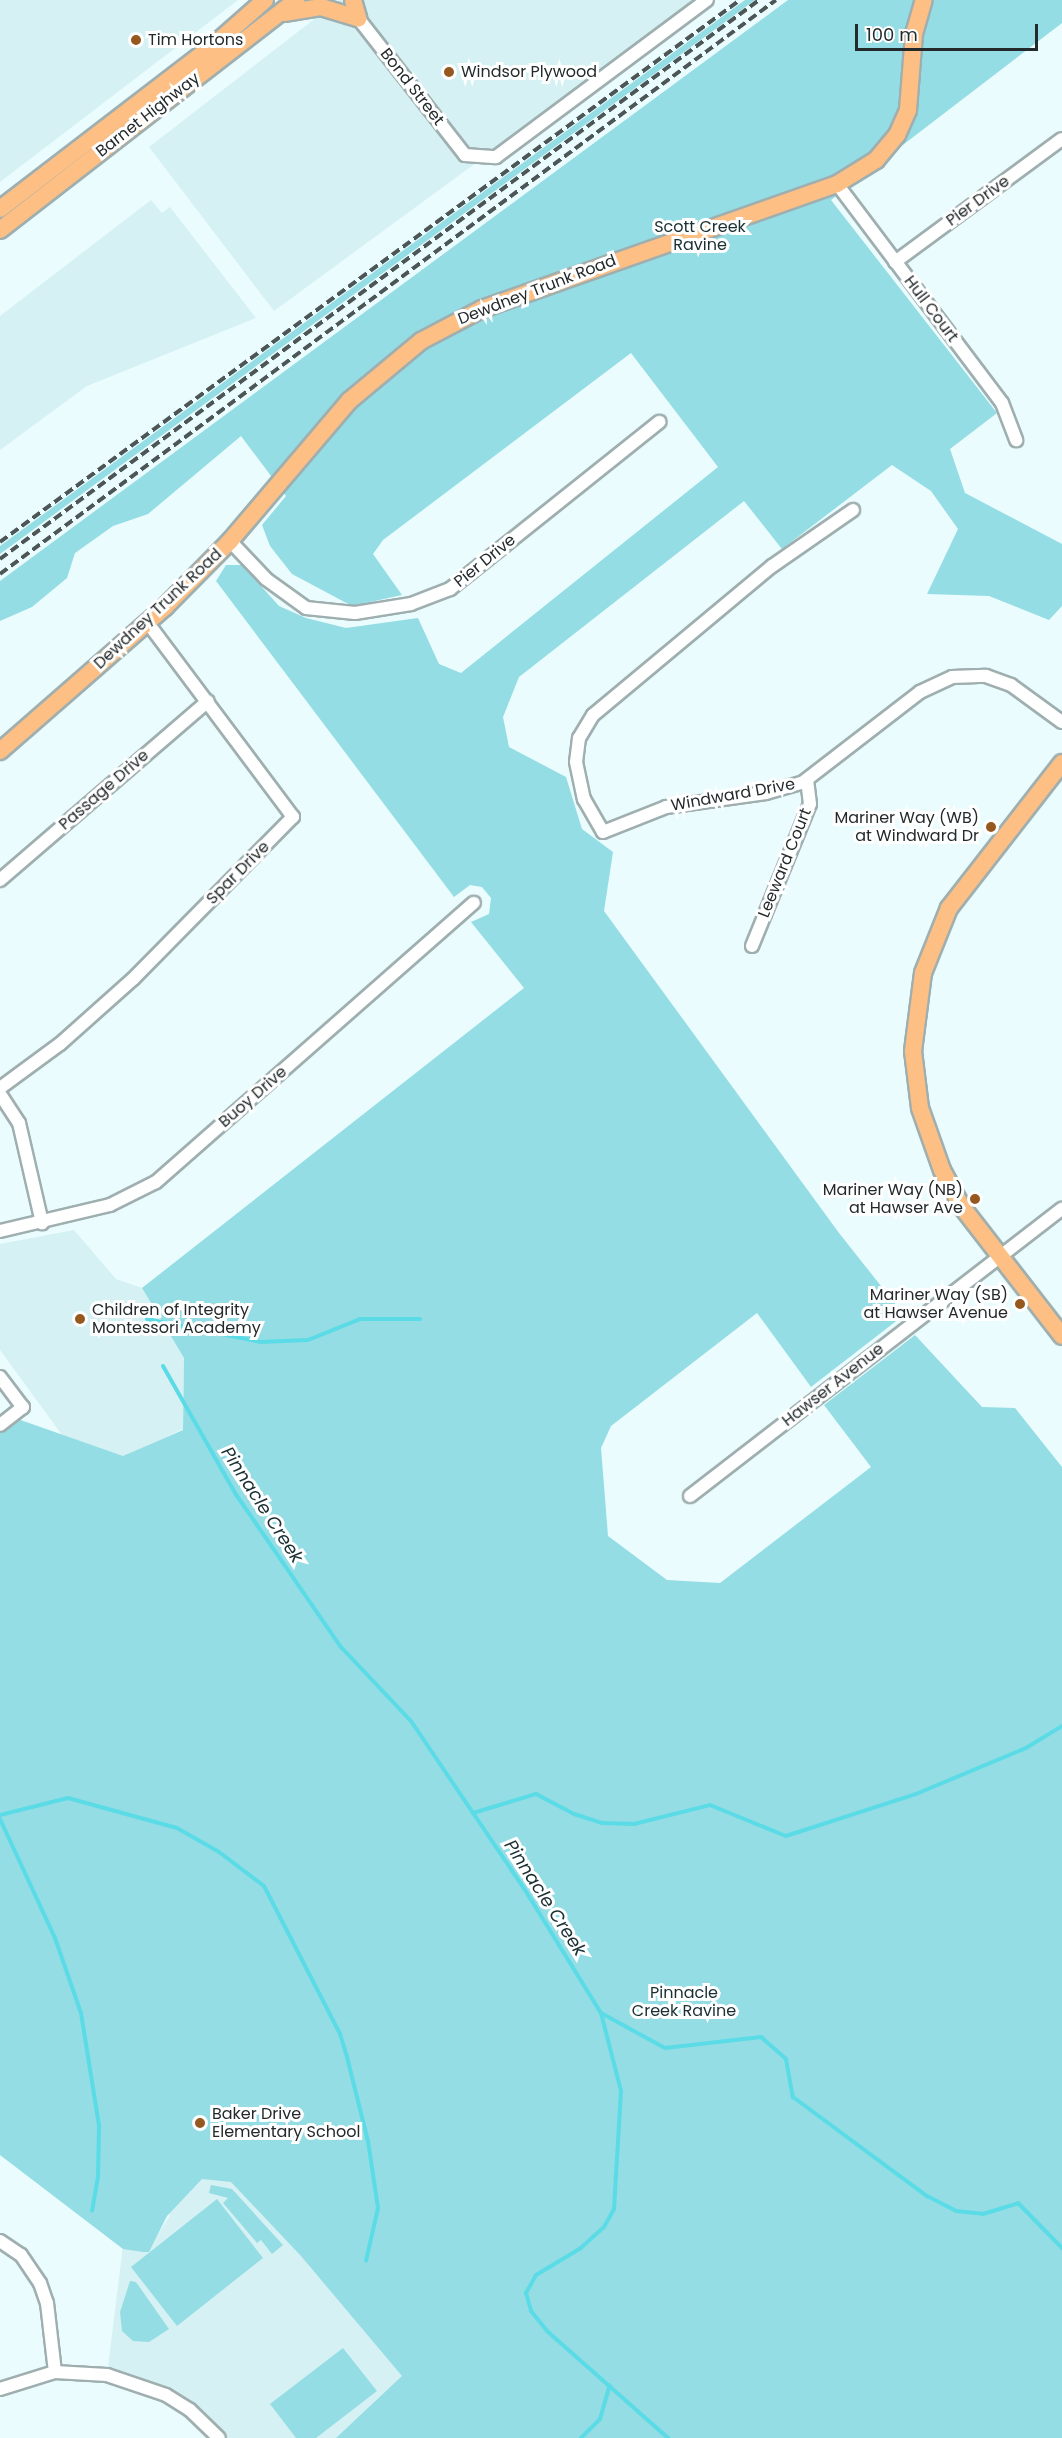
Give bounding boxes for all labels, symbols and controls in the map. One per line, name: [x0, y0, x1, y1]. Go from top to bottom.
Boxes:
scale bar: [858, 12, 1041, 50]
text: 100 m: [866, 22, 918, 47]
place label: Tim Hortons: [148, 30, 243, 50]
marker: Tim Hortons: [129, 33, 143, 47]
street label: Bond Street: [376, 45, 448, 129]
place label: Windsor Plywood: [461, 62, 597, 82]
marker: Windsor Plywood: [442, 65, 456, 79]
street label: Barnet Highway: [93, 69, 203, 161]
street label: Pier Drive: [943, 172, 1013, 230]
park label: Scott Creek Ravine: [654, 217, 746, 255]
street label: Dewdney Trunk Road: [455, 251, 619, 329]
street label: Hull Court: [900, 272, 962, 346]
street label: Pier Drive: [450, 530, 520, 592]
street label: Dewdney Trunk Road: [90, 545, 226, 673]
street label: Passage Drive: [55, 746, 153, 834]
street label: Windward Drive: [669, 775, 797, 815]
street label: Leeward Court: [754, 805, 816, 921]
place label: Mariner Way (WB) at Windward Dr: [834, 808, 979, 846]
marker: Mariner Way (WB) at Windward Dr: [984, 820, 998, 834]
street label: Spar Drive: [202, 837, 274, 909]
street label: Buoy Drive: [215, 1062, 291, 1132]
place label: Mariner Way (NB) at Hawser Ave: [823, 1180, 963, 1218]
marker: Mariner Way (NB) at Hawser Ave: [968, 1192, 982, 1206]
place label: Mariner Way (SB) at Hawser Avenue: [863, 1285, 1008, 1323]
marker: Mariner Way (SB) at Hawser Avenue: [1013, 1297, 1027, 1311]
place label: Children of Integrity Montessori Academy: [92, 1300, 261, 1338]
marker: Children of Integrity Montessori Academy: [73, 1312, 87, 1326]
street label: Hawser Avenue: [778, 1339, 888, 1431]
water label: Pinnacle Creek: [216, 1443, 308, 1567]
water label: Pinnacle Creek: [499, 1836, 591, 1960]
park label: Pinnacle Creek Ravine: [632, 1983, 736, 2021]
place label: Baker Drive Elementary School: [212, 2104, 360, 2142]
marker: Baker Drive Elementary School: [193, 2116, 207, 2130]

